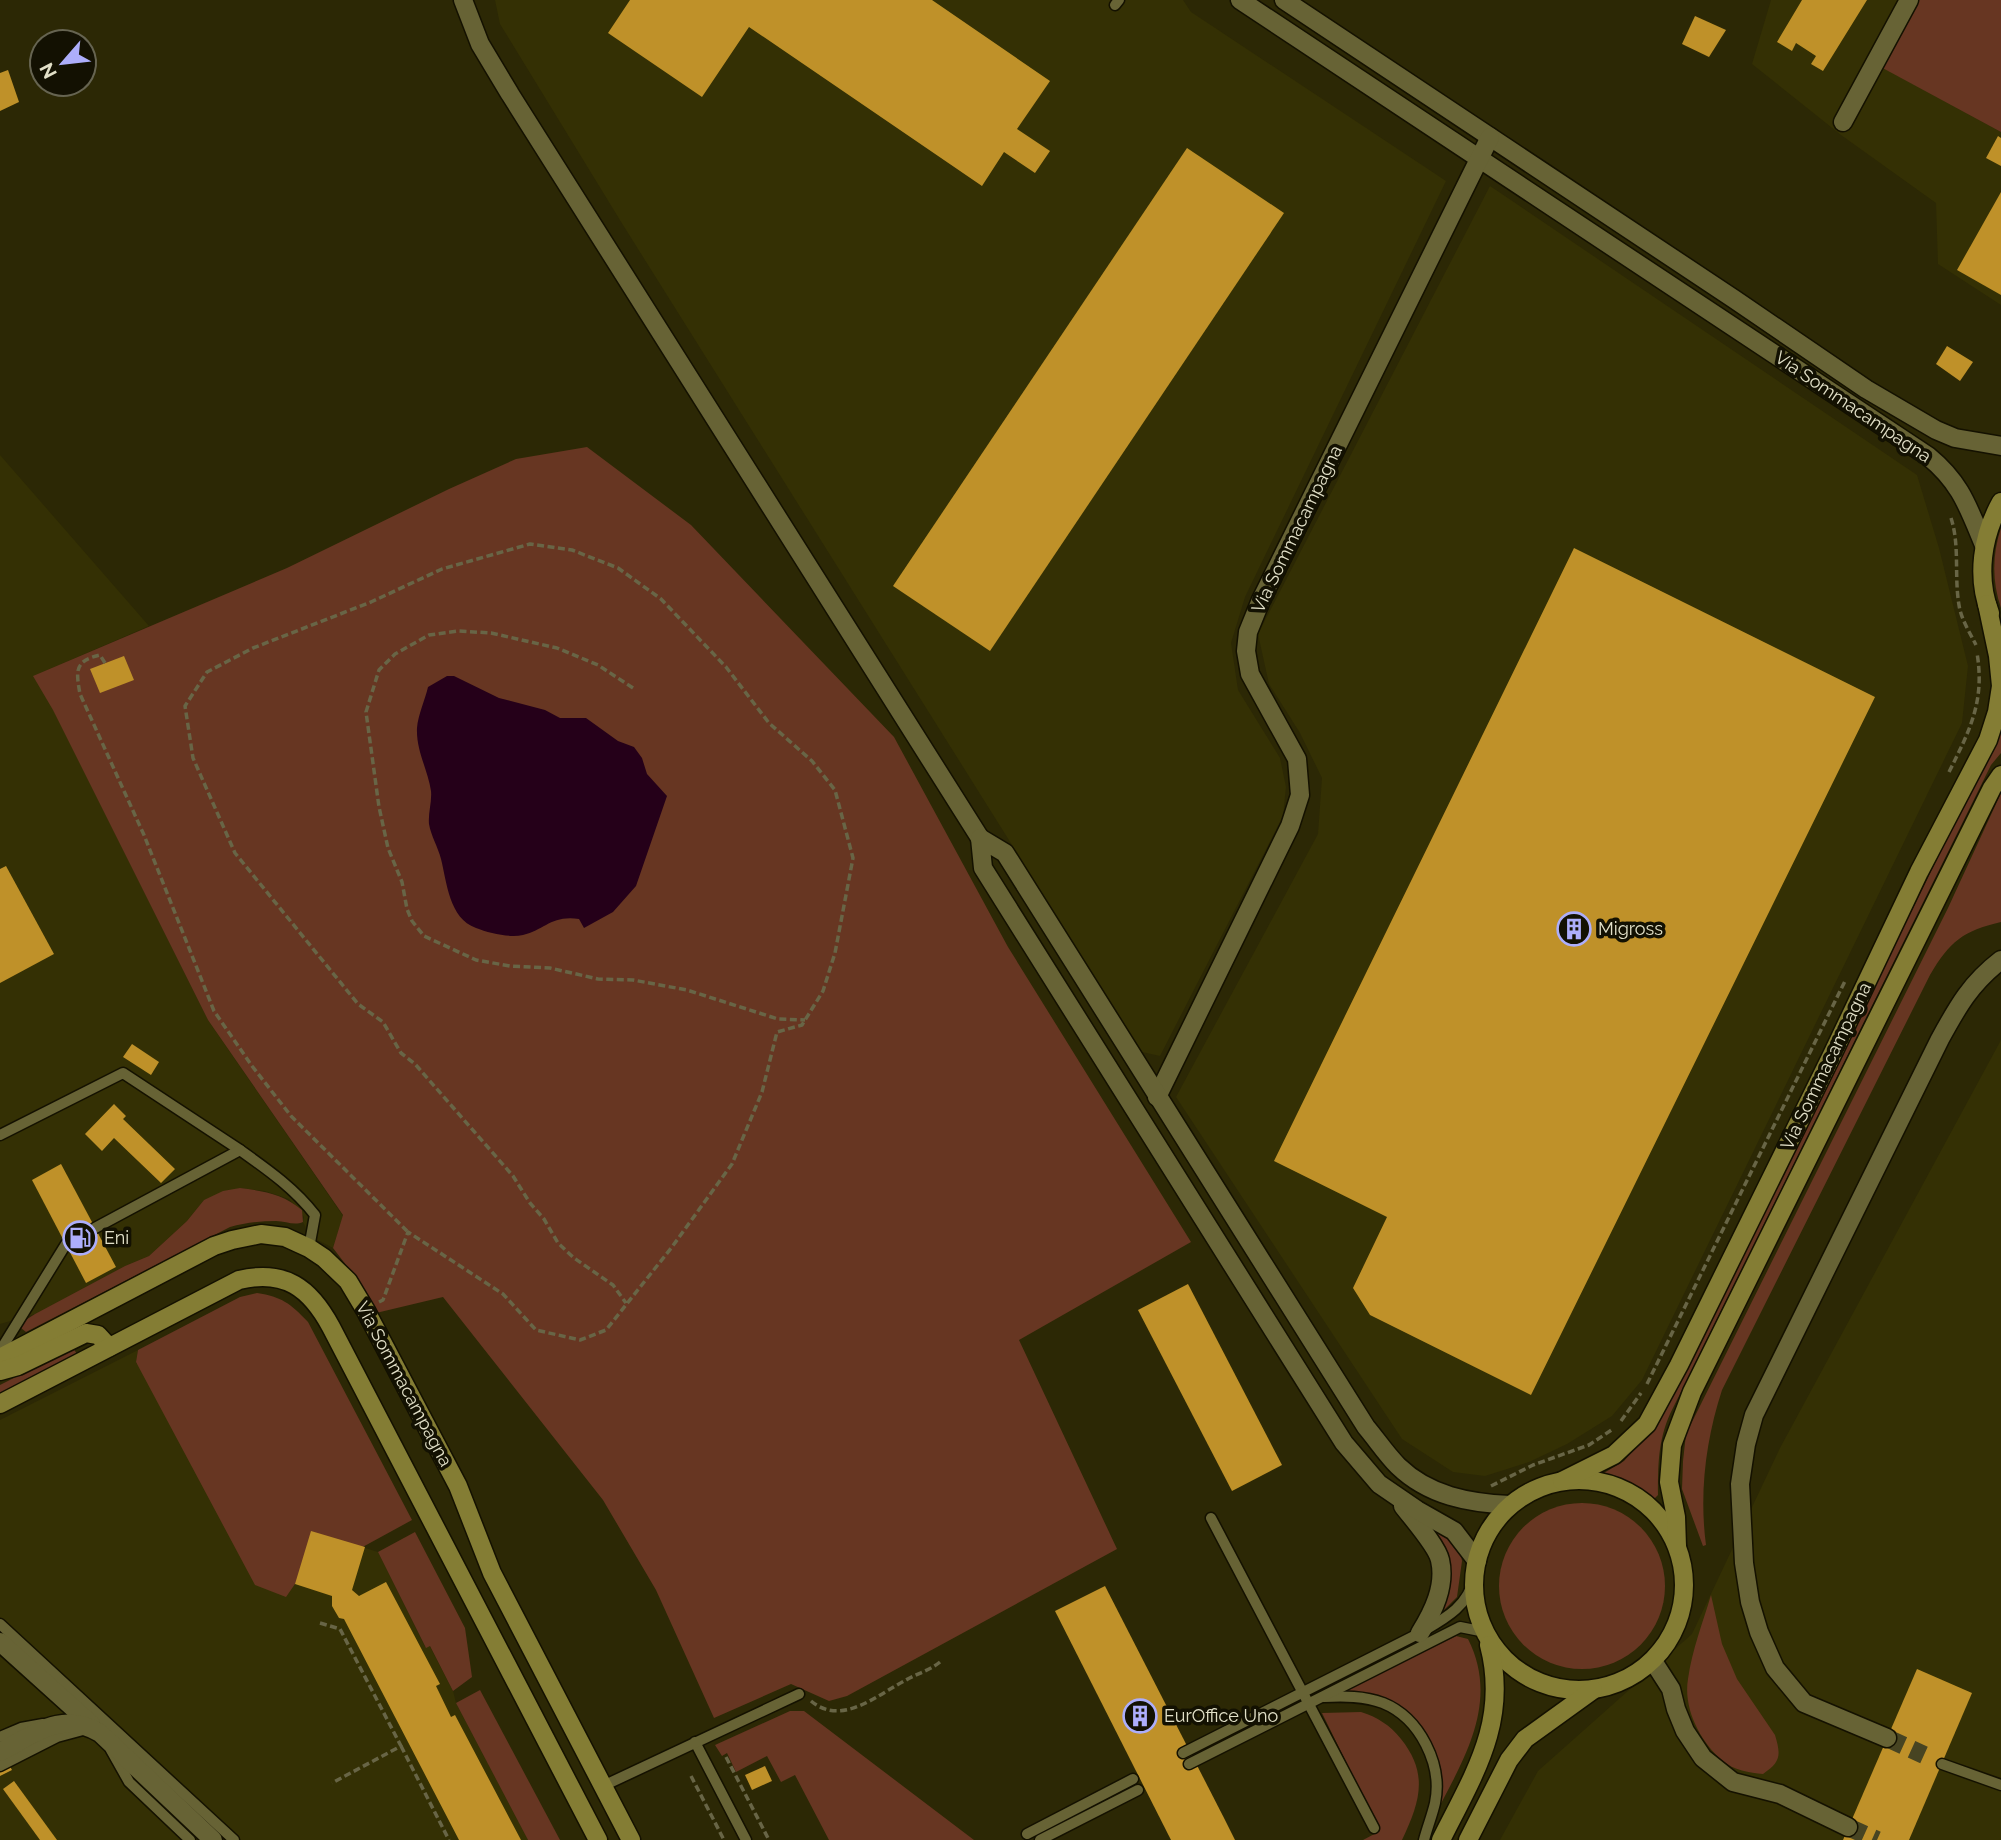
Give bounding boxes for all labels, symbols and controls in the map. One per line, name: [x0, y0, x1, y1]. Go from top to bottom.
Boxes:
north arrow: [28, 28, 98, 98]
text: N: [35, 59, 61, 83]
street label: Via Sommacampagna: [1771, 347, 1935, 467]
street label: Via Sommacampagna: [1247, 442, 1346, 616]
building icon: Migross: [1555, 910, 1593, 948]
place label: Migross: [1598, 918, 1663, 939]
street label: Via Sommacampagna: [1776, 979, 1875, 1153]
fuel station icon: Eni: [61, 1219, 99, 1257]
place label: Eni: [104, 1227, 129, 1248]
street label: Via Sommacampagna: [352, 1298, 457, 1470]
building icon: EurOffice Uno: [1121, 1697, 1159, 1735]
place label: EurOffice Uno: [1164, 1705, 1278, 1726]

